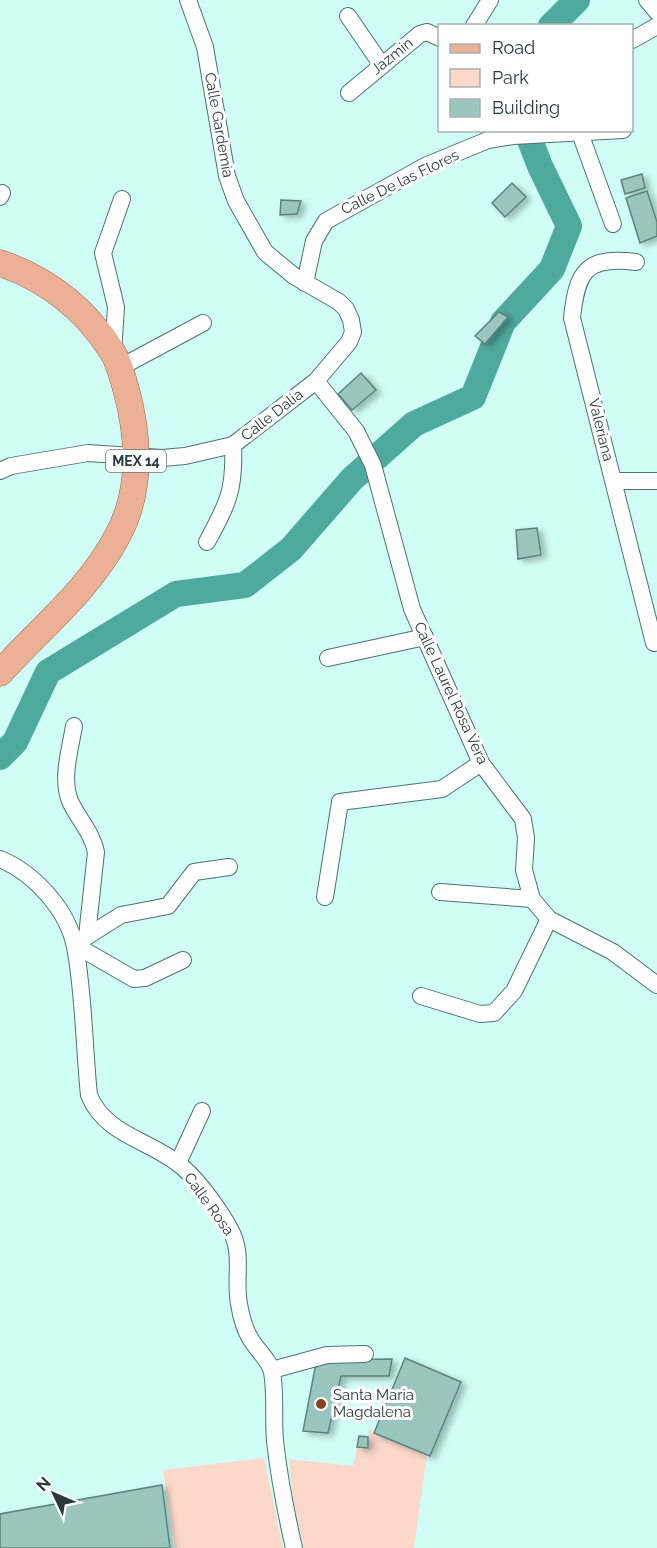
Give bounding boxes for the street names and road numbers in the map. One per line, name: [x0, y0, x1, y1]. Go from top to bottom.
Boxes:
street label: Jazmin: [368, 34, 416, 78]
street label: Calle Gardemia: [201, 71, 237, 179]
street label: Calle De las Flores: [338, 146, 462, 218]
street label: Calle Dalia: [237, 385, 307, 445]
street label: Valeriana: [585, 397, 617, 463]
road number: MEX 14: [106, 450, 166, 472]
street label: Calle Laurel Rosa Vera: [410, 619, 492, 767]
street label: Calle Rosa: [180, 1169, 238, 1239]

